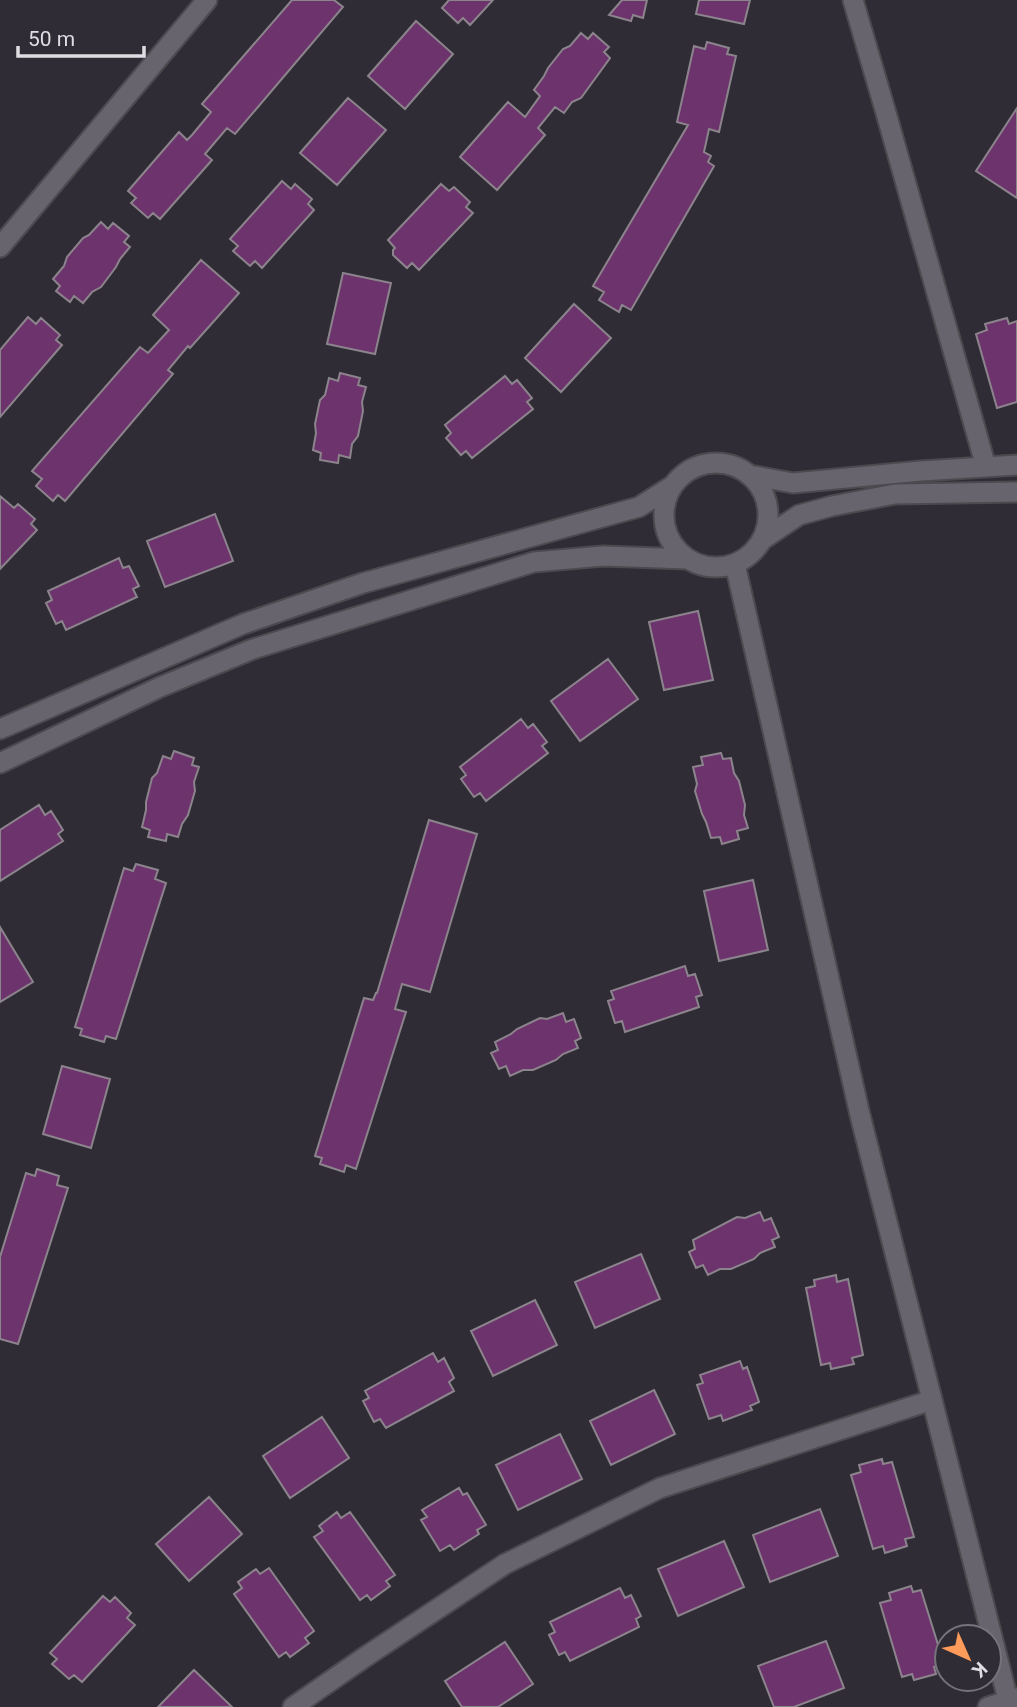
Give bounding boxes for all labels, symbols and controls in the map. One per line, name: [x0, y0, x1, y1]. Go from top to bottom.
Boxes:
scale bar: [18, 14, 144, 58]
text: 50 m: [28, 27, 75, 51]
north arrow: [933, 1623, 1003, 1693]
text: K: [967, 1657, 992, 1683]

